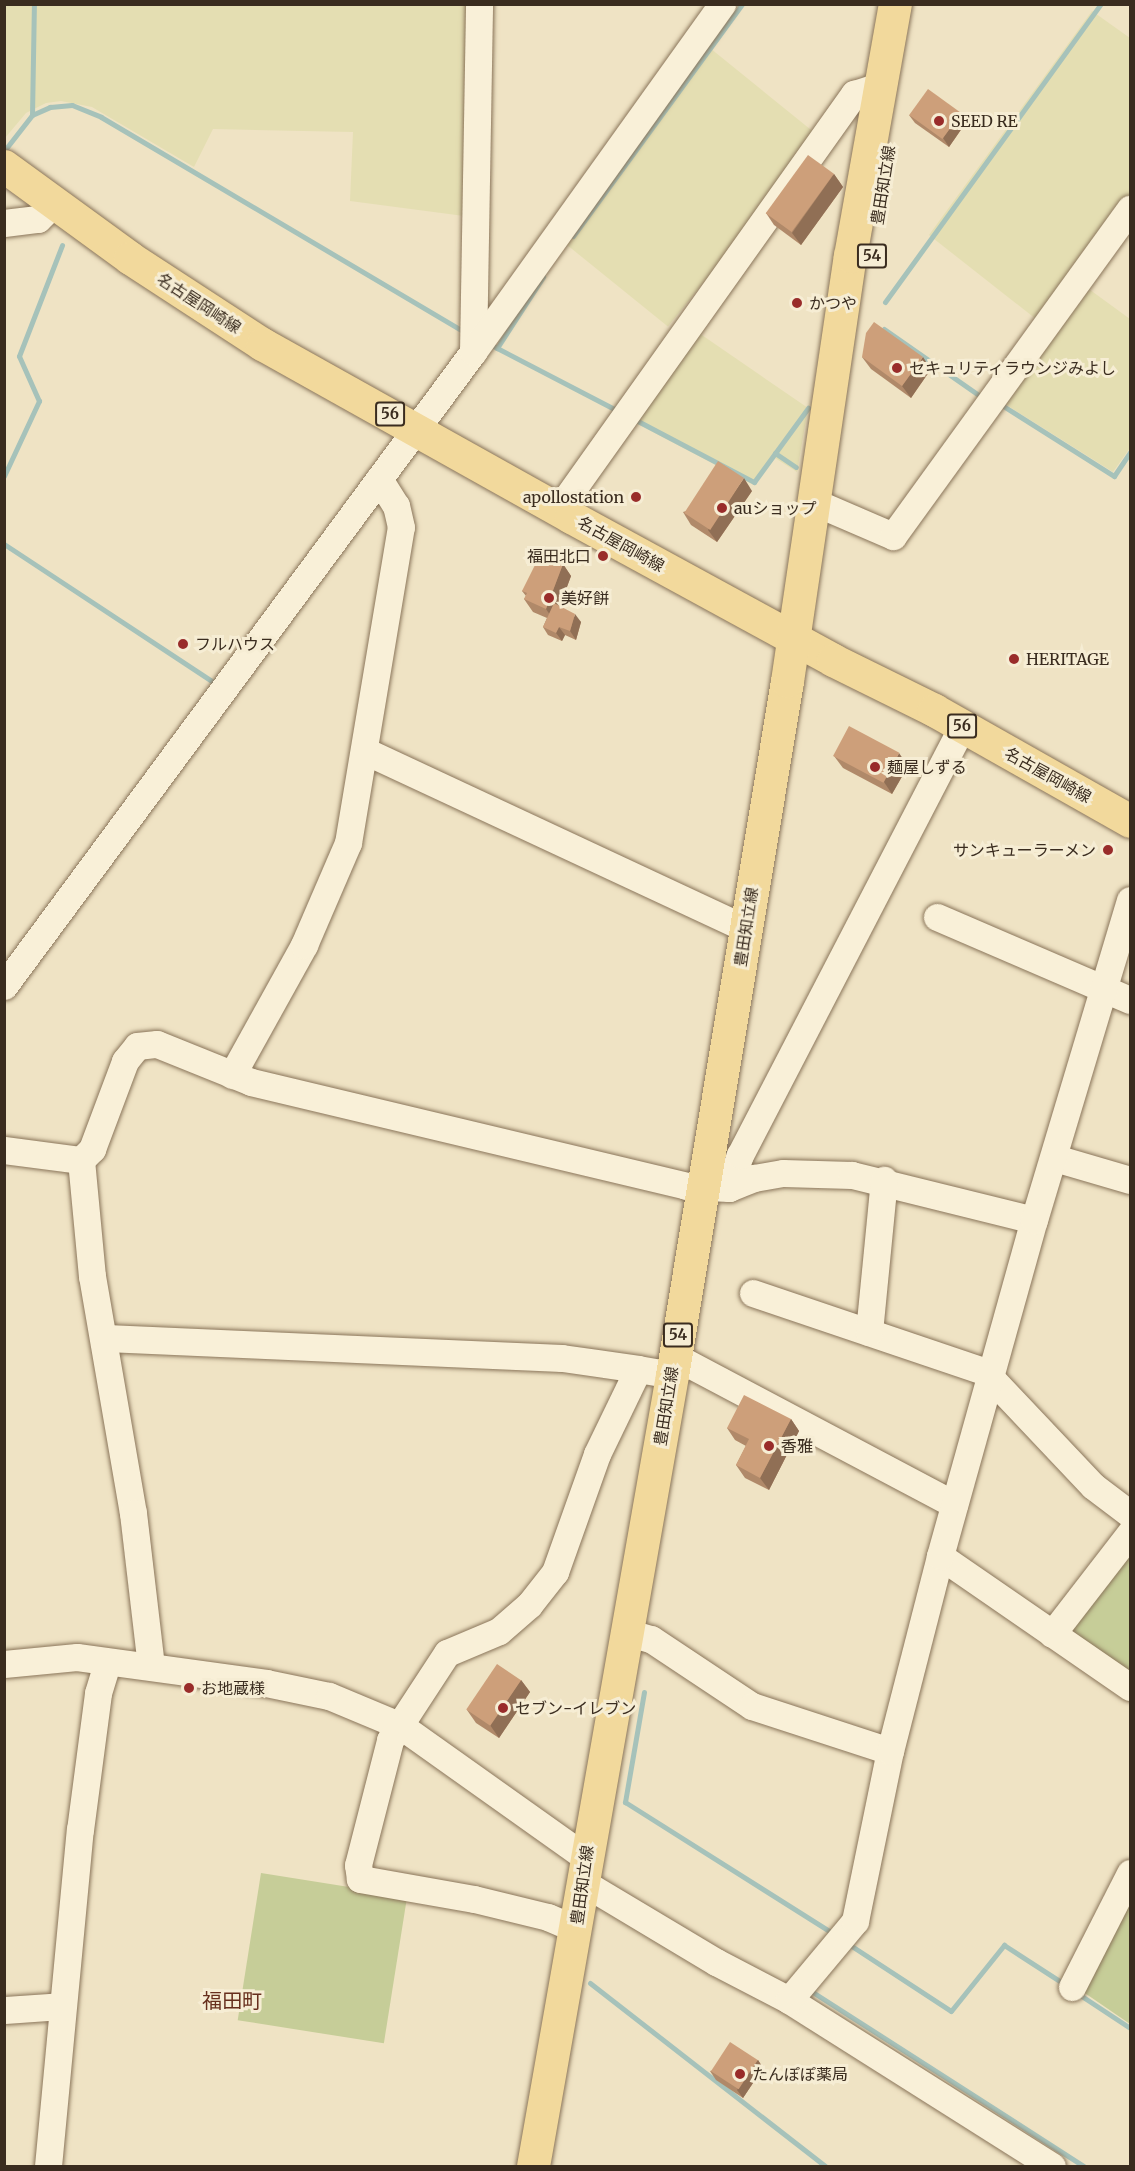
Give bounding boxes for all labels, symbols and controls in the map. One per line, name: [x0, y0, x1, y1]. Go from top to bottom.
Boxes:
place label: SEED RE: [951, 111, 1018, 131]
marker: SEED RE: [932, 114, 946, 128]
street label: 豊田知立線: [867, 144, 899, 226]
road number: 54: [856, 244, 888, 268]
street label: 名古屋岡崎線: [154, 269, 244, 337]
place label: かつや: [809, 293, 857, 313]
marker: かつや: [790, 296, 804, 310]
place label: セキュリティラウンジみよし: [909, 358, 1117, 378]
marker: セキュリティラウンジみよし: [890, 361, 904, 375]
road number: 56: [375, 402, 405, 426]
place label: apollostation: [523, 487, 624, 507]
marker: apollostation: [629, 490, 643, 504]
place label: auショップ: [734, 498, 816, 518]
marker: auショップ: [715, 501, 729, 515]
street label: 名古屋岡崎線: [574, 512, 668, 576]
place label: 福田北口: [527, 546, 591, 566]
marker: 福田北口: [596, 549, 610, 563]
place label: 美好餅: [561, 588, 609, 608]
marker: 美好餅: [542, 591, 556, 605]
place label: フルハウス: [195, 634, 275, 654]
marker: フルハウス: [176, 637, 190, 651]
place label: HERITAGE: [1026, 649, 1109, 669]
marker: HERITAGE: [1007, 652, 1021, 666]
road number: 56: [947, 714, 977, 738]
street label: 名古屋岡崎線: [1001, 743, 1095, 807]
place label: 麺屋しずる: [887, 757, 967, 777]
marker: 麺屋しずる: [868, 760, 882, 774]
place label: サンキューラーメン: [952, 840, 1096, 860]
marker: サンキューラーメン: [1101, 843, 1115, 857]
street label: 豊田知立線: [730, 886, 762, 968]
road number: 54: [662, 1323, 694, 1347]
street label: 豊田知立線: [650, 1365, 682, 1447]
place label: 香雅: [781, 1436, 813, 1456]
marker: 香雅: [762, 1439, 776, 1453]
place label: お地蔵様: [201, 1678, 265, 1698]
marker: お地蔵様: [182, 1681, 196, 1695]
place label: セブン-イレブン: [515, 1698, 636, 1718]
marker: セブン-イレブン: [496, 1701, 510, 1715]
street label: 豊田知立線: [567, 1844, 597, 1926]
district label: 福田町: [202, 1988, 262, 2012]
place label: たんぽぽ薬局: [752, 2064, 848, 2084]
marker: たんぽぽ薬局: [733, 2067, 747, 2081]

